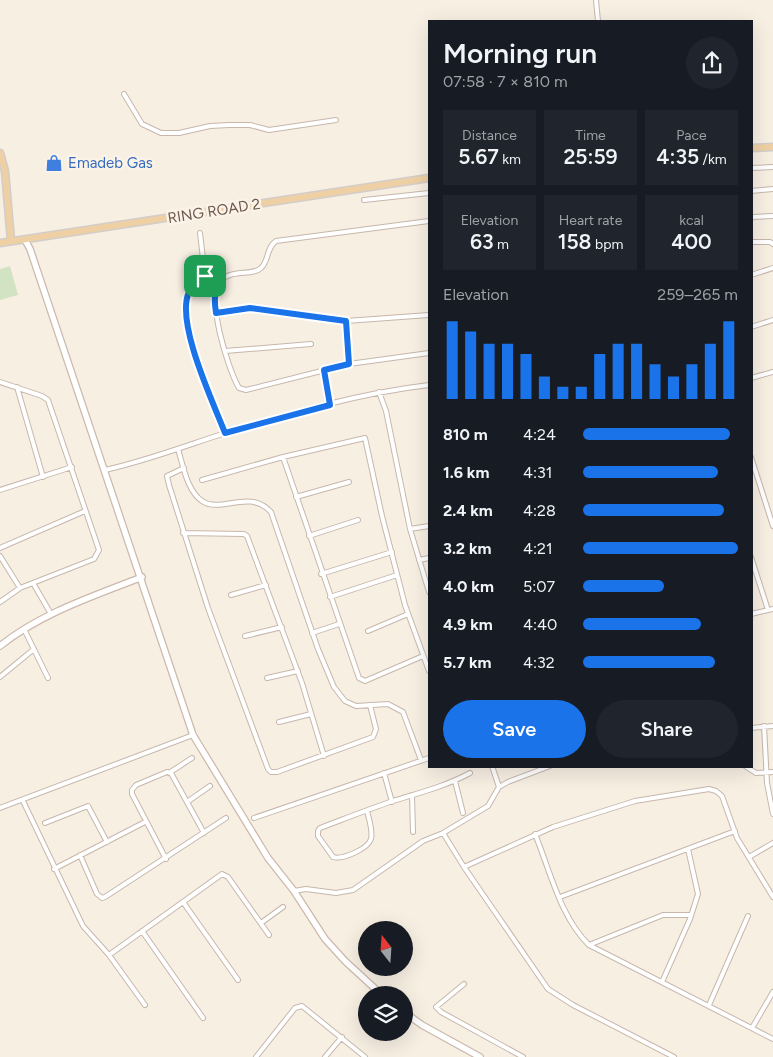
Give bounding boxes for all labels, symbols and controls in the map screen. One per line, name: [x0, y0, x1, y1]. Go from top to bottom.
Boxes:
text: Morning run: [443, 36, 597, 70]
button: share: [686, 37, 738, 89]
text: 07:58 · 7 × 810 m: [443, 72, 568, 91]
text: Distance: [462, 127, 517, 144]
text: Time: [575, 127, 606, 144]
text: Pace: [676, 127, 707, 144]
text: 5.67: [458, 144, 499, 169]
text: 25:59: [563, 144, 618, 169]
text: 4:35: [656, 144, 699, 169]
text: km: [499, 151, 521, 168]
text: /km: [699, 151, 727, 168]
shop icon: Emadeb Gas: [44, 153, 64, 173]
place label: Emadeb Gas: [68, 154, 153, 172]
street label: RING ROAD 2: [166, 195, 262, 227]
text: Elevation: [461, 212, 518, 229]
text: Heart rate: [559, 212, 622, 229]
text: kcal: [679, 212, 704, 229]
text: 63: [470, 229, 494, 254]
text: 158: [558, 229, 591, 254]
text: 400: [671, 229, 712, 254]
text: m: [494, 236, 509, 253]
text: bpm: [591, 236, 623, 253]
pin: [184, 255, 226, 297]
icon: arrive: [191, 262, 219, 290]
text: Elevation: [443, 285, 509, 304]
text: 259–265 m: [657, 285, 738, 304]
text: 810 m: [443, 425, 488, 444]
text: 4:24: [523, 425, 556, 444]
text: 1.6 km: [443, 463, 489, 482]
text: 4:31: [523, 463, 552, 482]
text: 2.4 km: [443, 501, 493, 520]
text: 4:28: [523, 501, 556, 520]
text: 3.2 km: [443, 539, 492, 558]
text: 4:21: [523, 539, 553, 558]
text: 4.0 km: [443, 577, 494, 596]
text: 5:07: [523, 577, 555, 596]
text: 4.9 km: [443, 615, 493, 634]
text: 4:40: [523, 615, 557, 634]
text: 5.7 km: [443, 653, 492, 672]
text: 4:32: [523, 653, 555, 672]
button: Save: [443, 700, 586, 758]
button: Share: [596, 700, 738, 758]
north arrow: [358, 921, 412, 976]
map controls: [358, 921, 413, 1041]
button: layers: [358, 986, 413, 1041]

